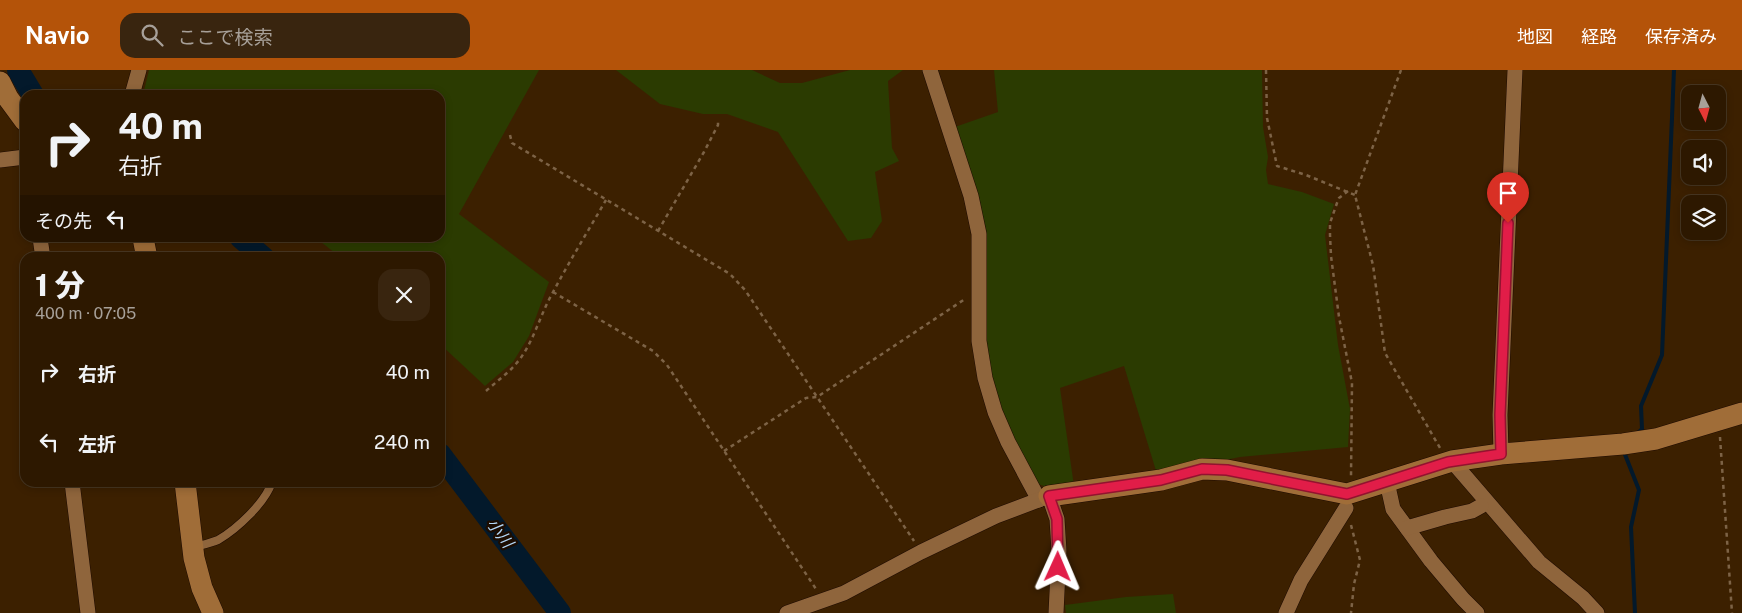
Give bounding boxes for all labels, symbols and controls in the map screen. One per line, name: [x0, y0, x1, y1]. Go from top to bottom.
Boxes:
search box: [120, 13, 470, 58]
text: Navio: [25, 21, 90, 49]
icon: search: [138, 21, 166, 49]
text: ここで検索: [178, 26, 273, 48]
text: 地図: [1517, 26, 1553, 47]
text: 経路: [1581, 26, 1617, 47]
text: 保存済み: [1645, 26, 1717, 47]
north arrow: [1681, 85, 1726, 130]
map controls: [1681, 85, 1726, 240]
text: 40 m: [118, 106, 203, 147]
icon: right: [35, 110, 100, 175]
button: sound: [1681, 140, 1726, 185]
text: 右折: [118, 153, 162, 179]
pin: [1487, 172, 1529, 223]
icon: arrive: [1494, 179, 1522, 207]
button: layers: [1681, 195, 1726, 240]
icon: left: [102, 205, 130, 233]
text: その先: [35, 210, 92, 232]
text: 1 分: [35, 267, 85, 303]
button: close: [378, 269, 430, 321]
text: 400 m · 07:05: [35, 304, 136, 323]
icon: right: [35, 358, 63, 386]
text: 40 m: [385, 361, 430, 383]
text: 右折: [78, 363, 116, 385]
icon: left: [35, 428, 63, 456]
text: 240 m: [374, 431, 430, 453]
text: 左折: [78, 433, 116, 455]
water label: 小川: [483, 514, 518, 553]
position arrow: [1031, 540, 1083, 592]

